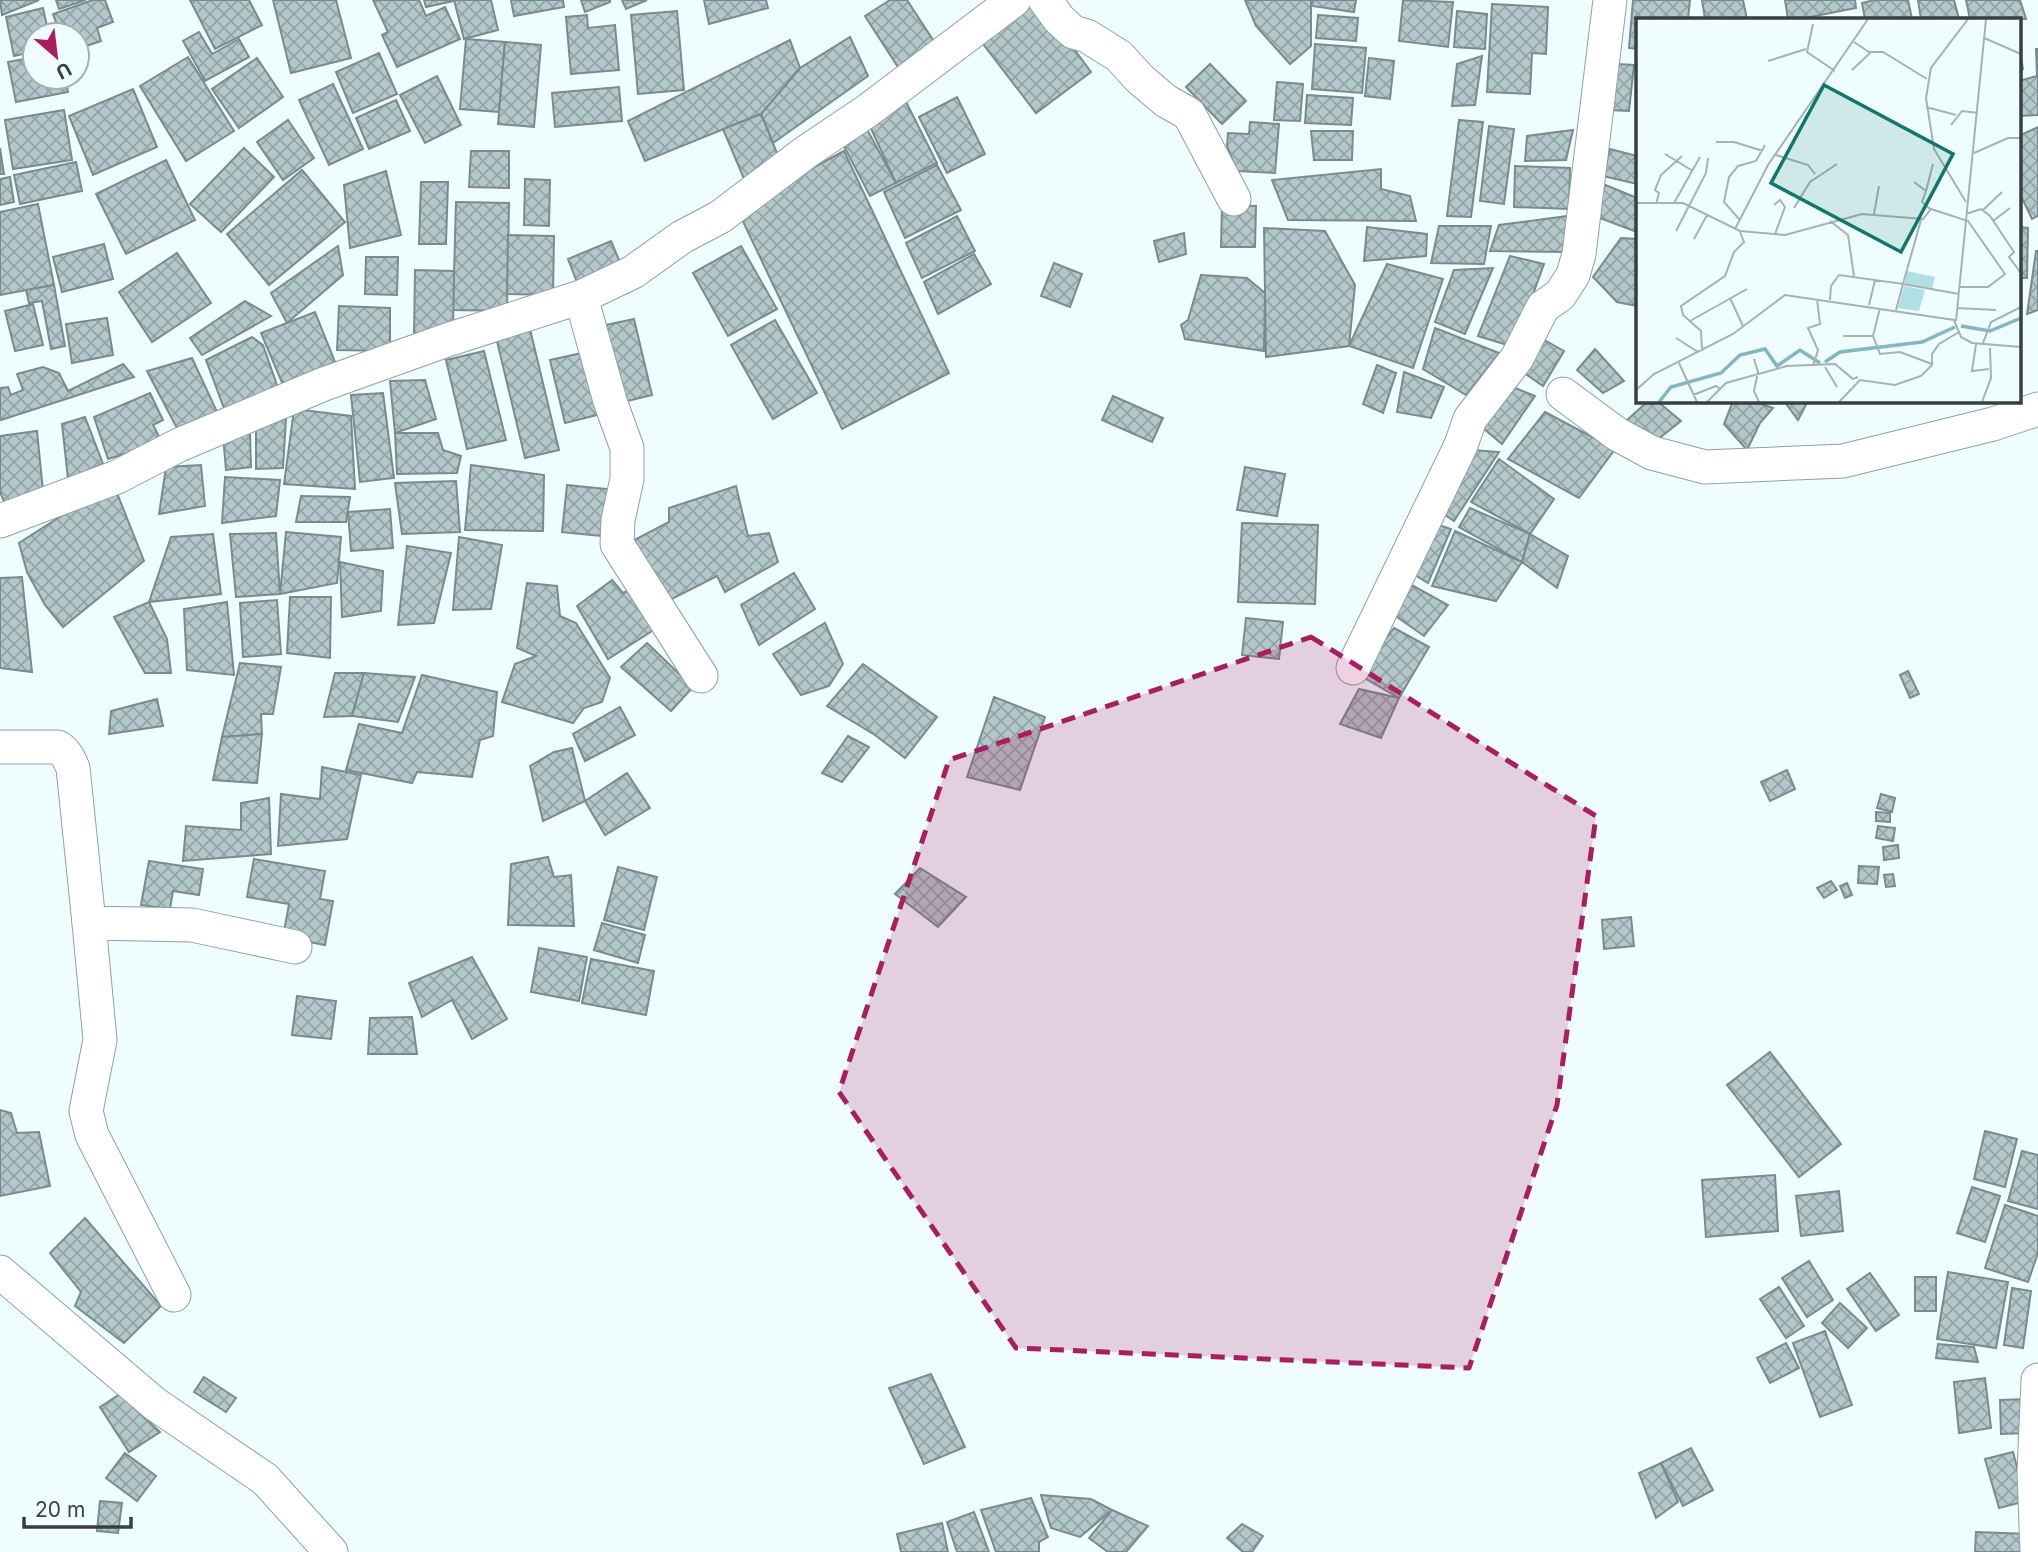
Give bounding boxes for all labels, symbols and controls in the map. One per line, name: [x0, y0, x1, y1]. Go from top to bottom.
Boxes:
inset map: [1636, 18, 2021, 402]
north arrow: [21, 21, 91, 91]
text: U: [52, 57, 75, 84]
scale bar: [24, 1486, 131, 1530]
text: 20 m: [35, 1497, 85, 1522]

